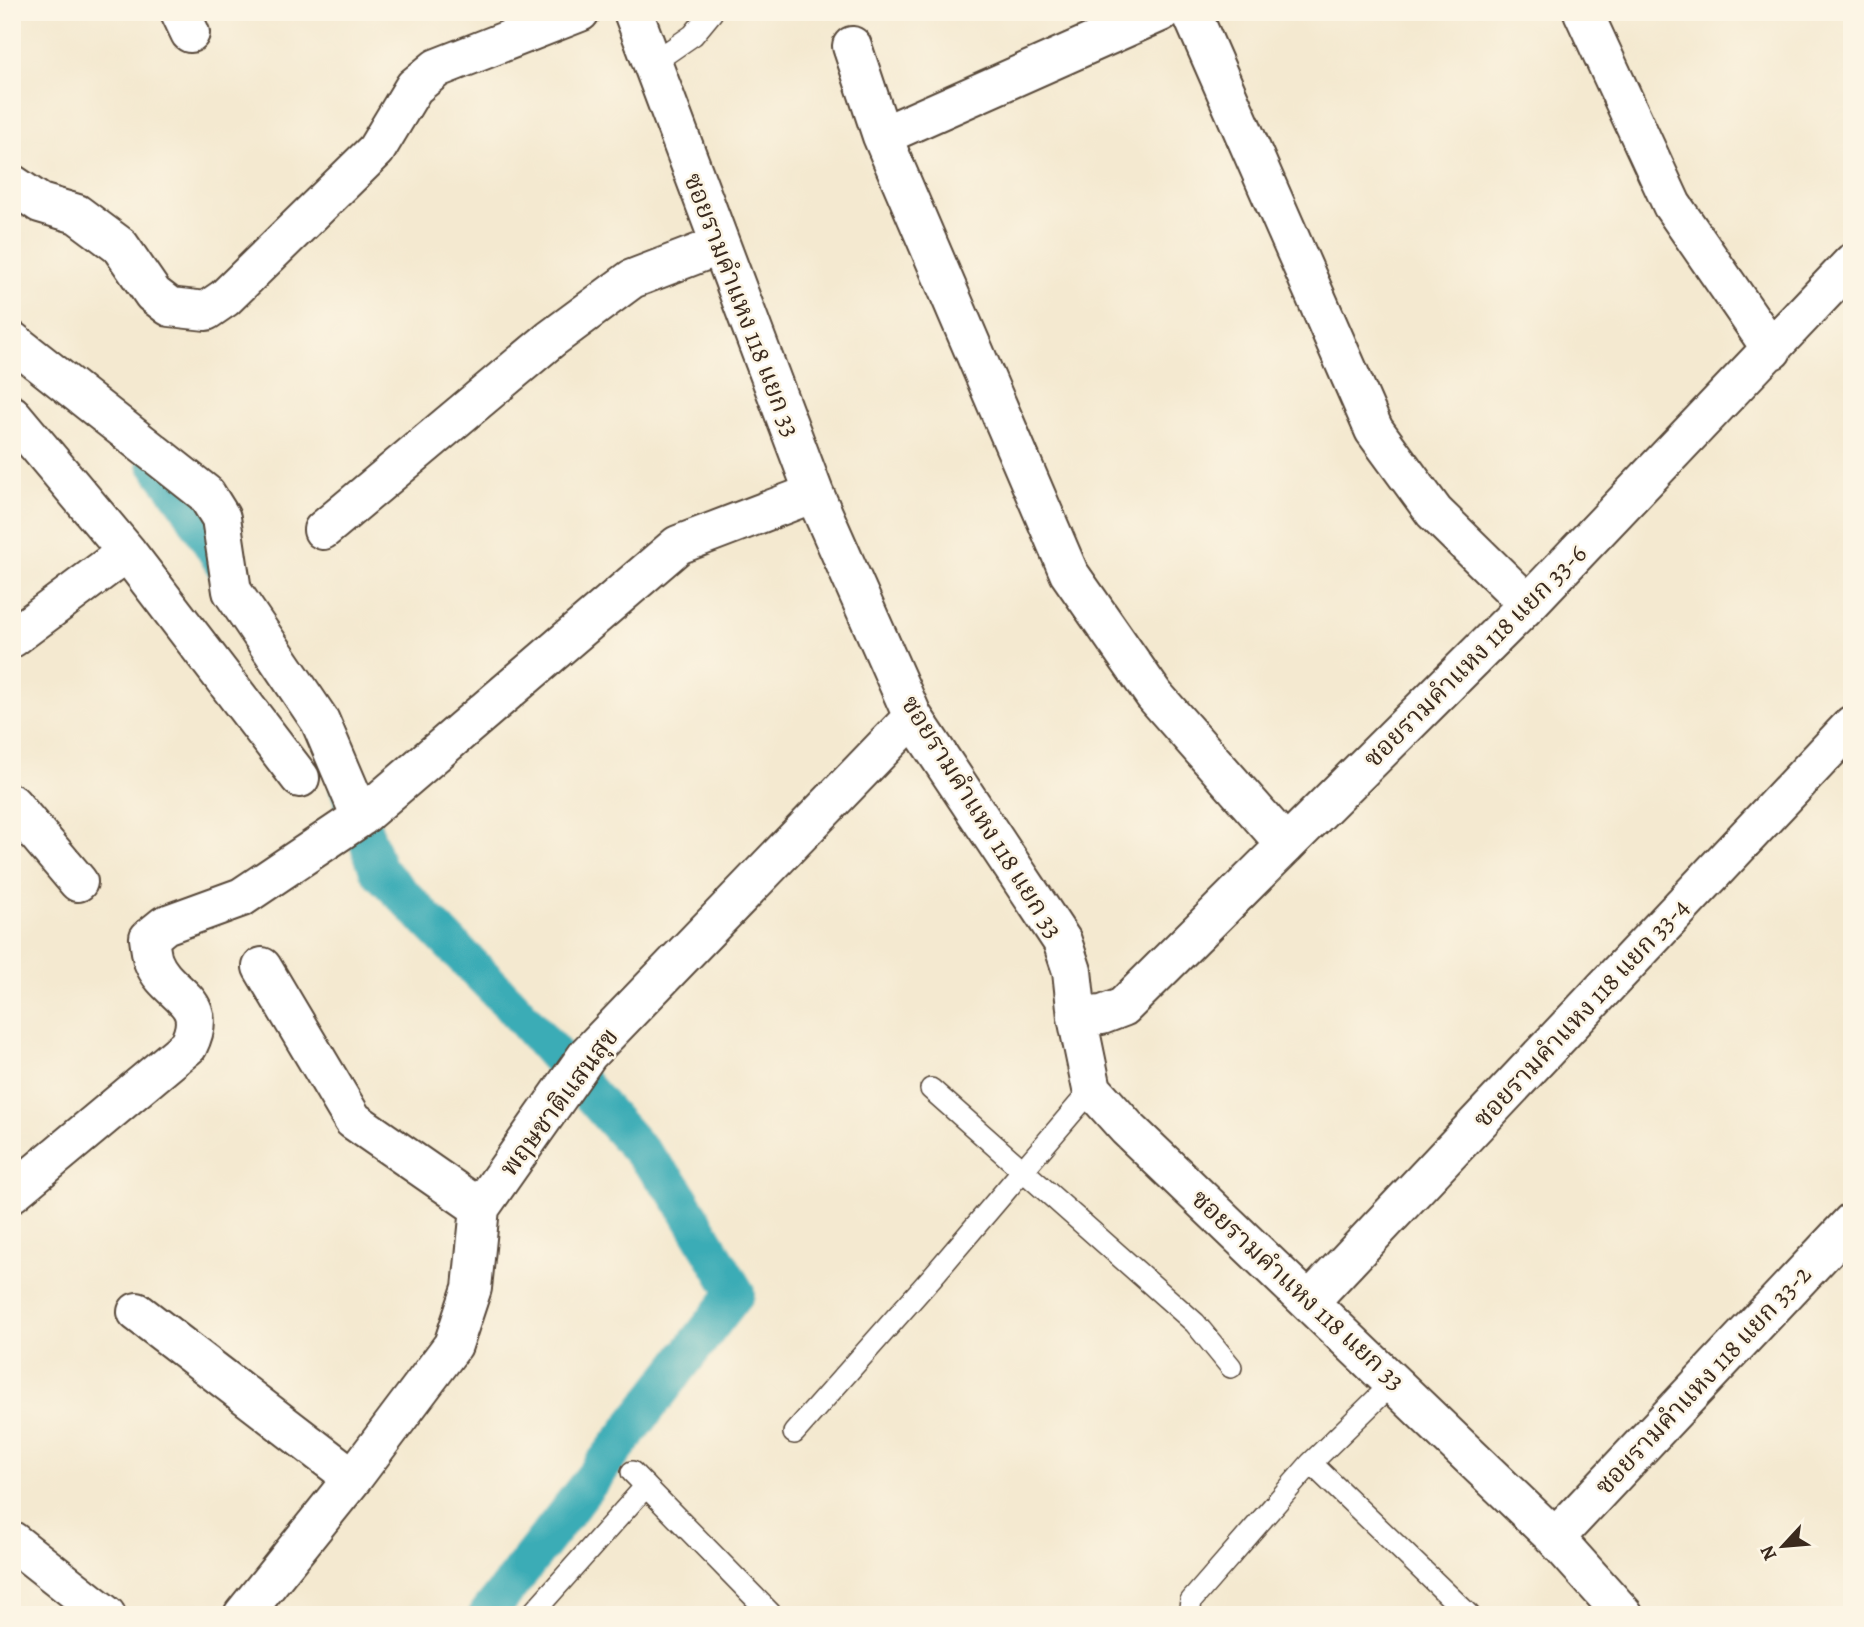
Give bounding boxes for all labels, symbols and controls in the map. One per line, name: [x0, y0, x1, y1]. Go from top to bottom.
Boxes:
street label: ซอยรามคำแหง 118 แยก 33: [675, 168, 809, 442]
street label: ซอยรามคำแหง 118 แยก 33-6: [1356, 537, 1594, 775]
street label: ซอยรามคำแหง 118 แยก 33: [893, 689, 1071, 945]
street label: ซอยรามคำแหง 118 แยก 33-4: [1465, 890, 1697, 1135]
street label: พฤษชาติแสนสุข: [492, 1020, 626, 1184]
street label: ซอยรามคำแหง 118 แยก 33: [1184, 1182, 1412, 1398]
street label: ซอยรามคำแหง 118 แยก 33-2: [1587, 1257, 1819, 1503]
north arrow: [1748, 1512, 1818, 1582]
text: N: [1754, 1541, 1783, 1565]

